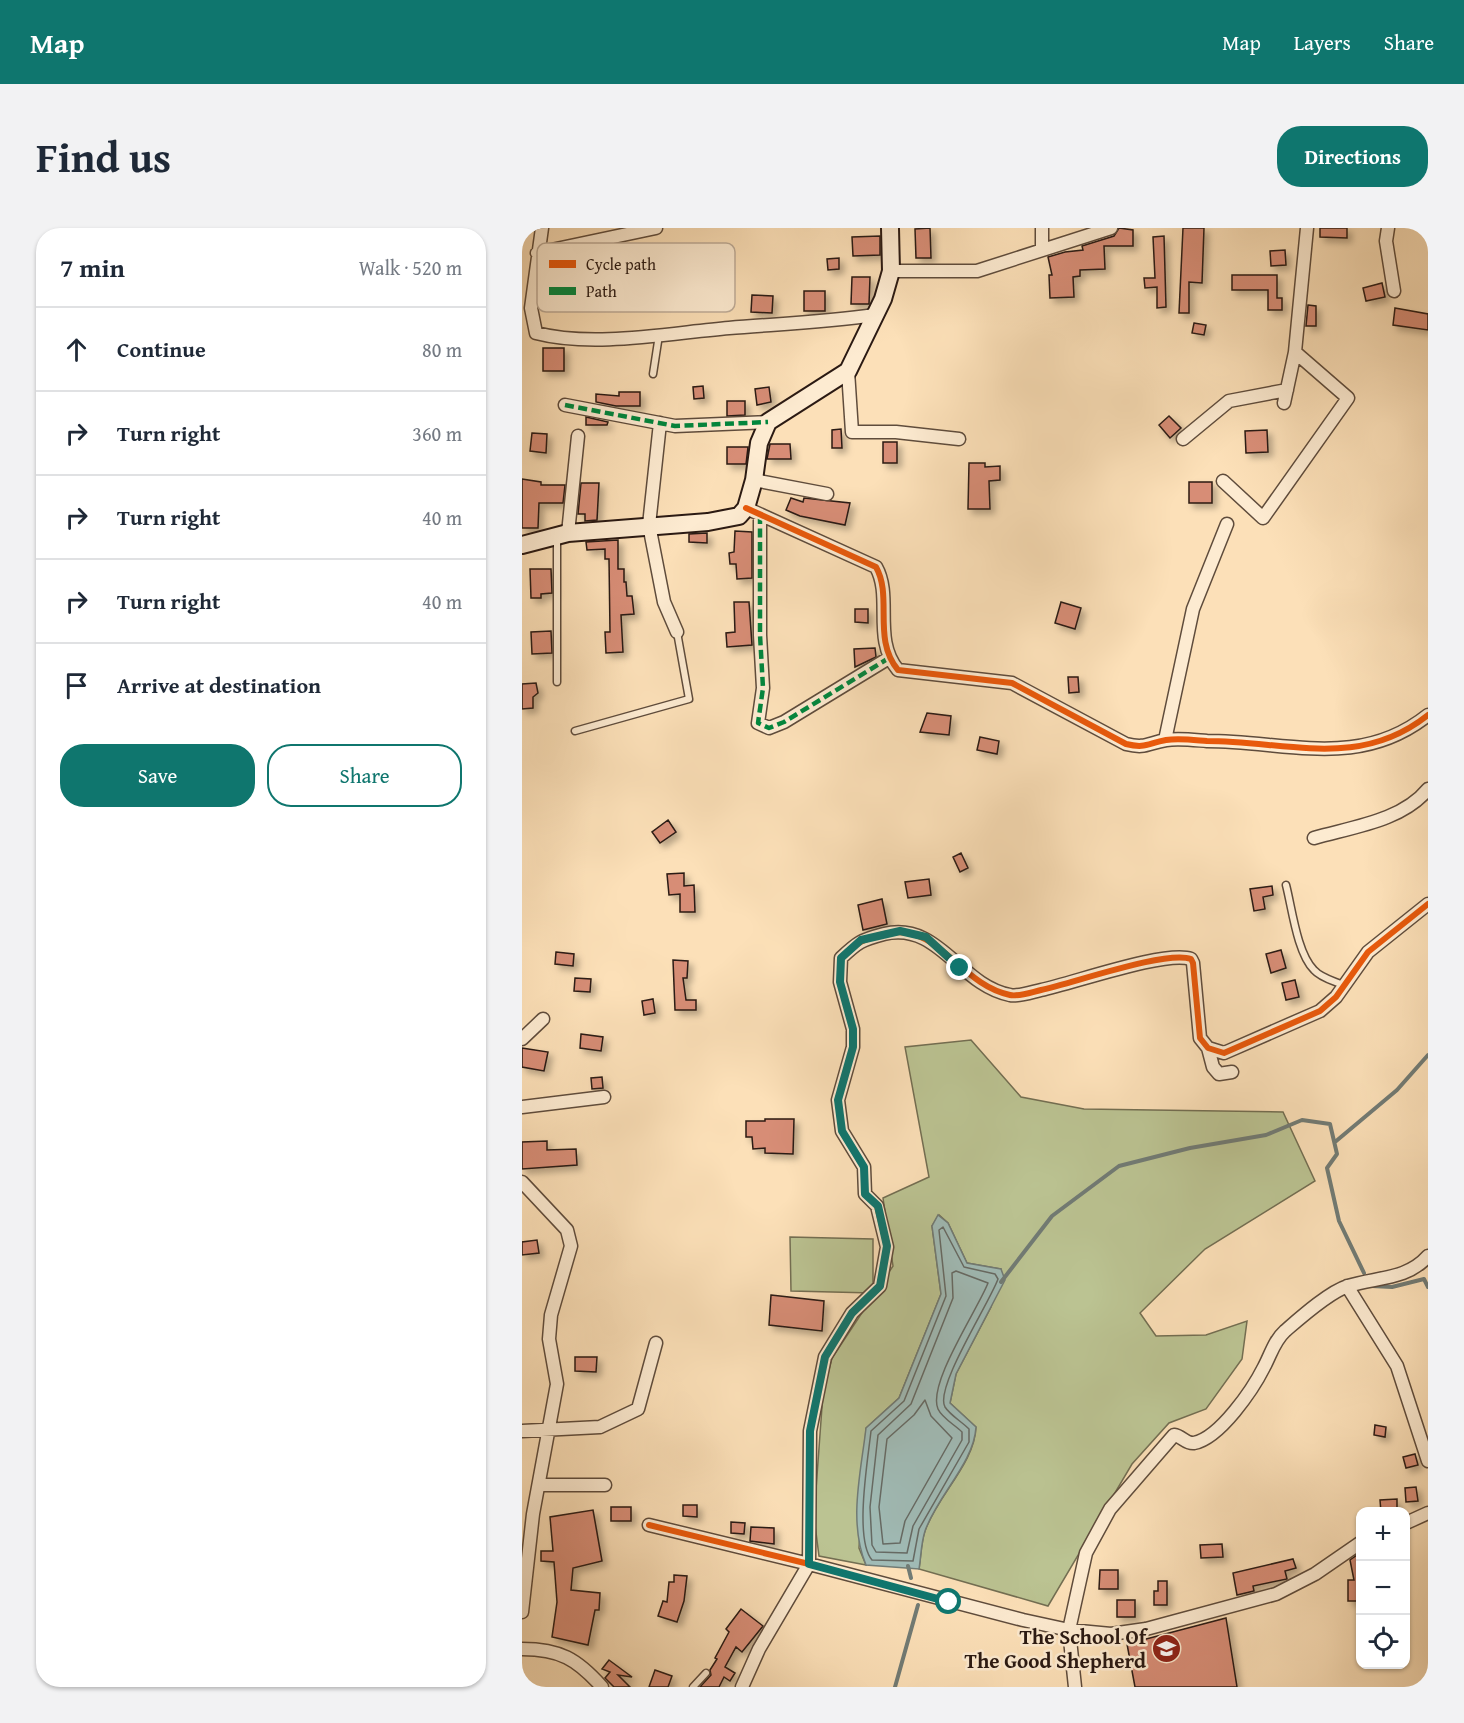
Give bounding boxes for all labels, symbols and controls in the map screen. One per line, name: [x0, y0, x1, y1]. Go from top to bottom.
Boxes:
text: Map: [30, 22, 84, 63]
text: Map: [1222, 27, 1261, 58]
text: Layers: [1294, 27, 1351, 58]
text: Share: [1384, 27, 1434, 58]
text: Find us: [36, 126, 171, 187]
button: Directions: [1277, 126, 1428, 187]
legend: [537, 243, 735, 312]
text: 7 min: [60, 248, 125, 287]
text: Cycle path: [586, 252, 656, 276]
text: Walk · 520 m: [359, 253, 462, 282]
text: Path: [586, 279, 617, 303]
icon: ahead: [60, 333, 93, 366]
text: Continue: [117, 333, 206, 365]
text: 80 m: [422, 335, 462, 364]
icon: right: [60, 417, 93, 450]
text: Turn right: [117, 417, 220, 449]
text: 360 m: [412, 419, 462, 448]
icon: right: [60, 501, 93, 534]
text: Turn right: [117, 501, 220, 533]
text: 40 m: [422, 503, 462, 532]
icon: right: [60, 585, 93, 618]
text: Turn right: [117, 585, 220, 617]
text: 40 m: [422, 587, 462, 616]
icon: arrive: [60, 669, 93, 702]
text: Arrive at destination: [117, 669, 321, 701]
button: Save: [60, 744, 255, 807]
button: Share: [267, 744, 462, 807]
route end: [946, 954, 972, 980]
map controls: [1356, 1507, 1410, 1669]
button: +: [1356, 1507, 1410, 1561]
button: −: [1356, 1561, 1410, 1615]
route start: [935, 1588, 961, 1614]
button: locate: [1356, 1615, 1410, 1669]
place label: The School Of The Good Shepherd: [965, 1621, 1149, 1676]
school or university icon: The School Of The Good Shepherd: [1151, 1633, 1183, 1665]

